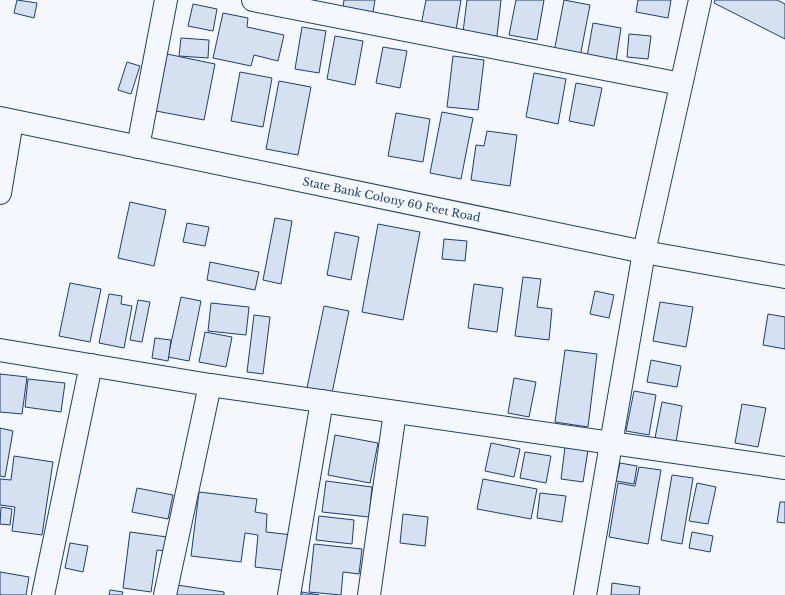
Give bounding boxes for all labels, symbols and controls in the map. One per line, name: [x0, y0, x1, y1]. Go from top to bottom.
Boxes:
street label: State Bank Colony 60 Feet Road: [301, 174, 482, 225]

